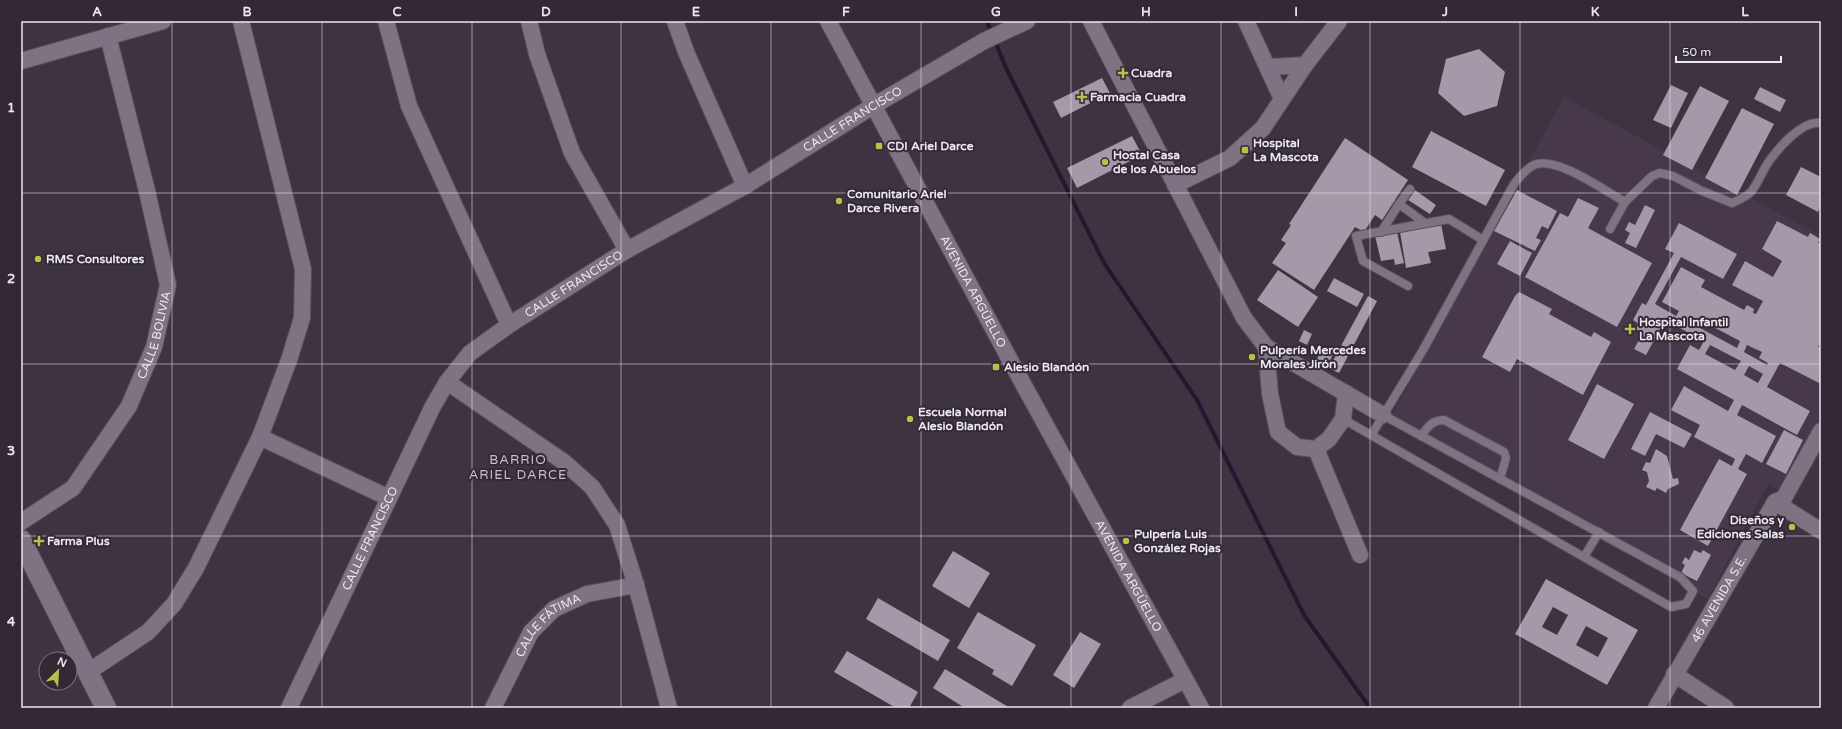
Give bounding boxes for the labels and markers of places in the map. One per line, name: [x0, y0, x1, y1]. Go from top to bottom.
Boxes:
place label: Cuadra: [1131, 66, 1172, 80]
marker: Cuadra: [1118, 68, 1128, 78]
place label: Farmacia Cuadra: [1090, 90, 1186, 104]
marker: Farmacia Cuadra: [1077, 92, 1087, 102]
place label: Hospital La Mascota: [1253, 136, 1319, 164]
place label: CDI Ariel Darce: [887, 139, 974, 153]
marker: CDI Ariel Darce: [874, 141, 884, 151]
marker: Hospital La Mascota: [1240, 145, 1250, 155]
place label: Hostal Casa de los Abuelos: [1113, 148, 1196, 176]
marker: Hostal Casa de los Abuelos: [1100, 157, 1110, 167]
place label: Comunitario Ariel Darce Rivera: [847, 187, 947, 215]
marker: Comunitario Ariel Darce Rivera: [834, 196, 844, 206]
place label: RMS Consultores: [46, 252, 144, 266]
marker: RMS Consultores: [33, 254, 43, 264]
place label: Hospital Infantil La Mascota: [1639, 315, 1728, 343]
marker: Hospital Infantil La Mascota: [1624, 323, 1636, 335]
place label: Pulpería Mercedes Morales Jirón: [1260, 343, 1366, 371]
marker: Pulpería Mercedes Morales Jirón: [1247, 352, 1257, 362]
place label: Alesio Blandón: [1004, 360, 1089, 374]
marker: Alesio Blandón: [991, 362, 1001, 372]
place label: Escuela Normal Alesio Blandón: [918, 405, 1007, 433]
marker: Escuela Normal Alesio Blandón: [905, 414, 915, 424]
place label: Diseños y Ediciones Salas: [1697, 513, 1785, 541]
marker: Diseños y Ediciones Salas: [1787, 522, 1797, 532]
place label: Pulpería Luis González Rojas: [1134, 527, 1221, 556]
place label: Farma Plus: [47, 534, 110, 548]
marker: Farma Plus: [34, 536, 44, 546]
marker: Pulpería Luis González Rojas: [1121, 536, 1131, 546]

